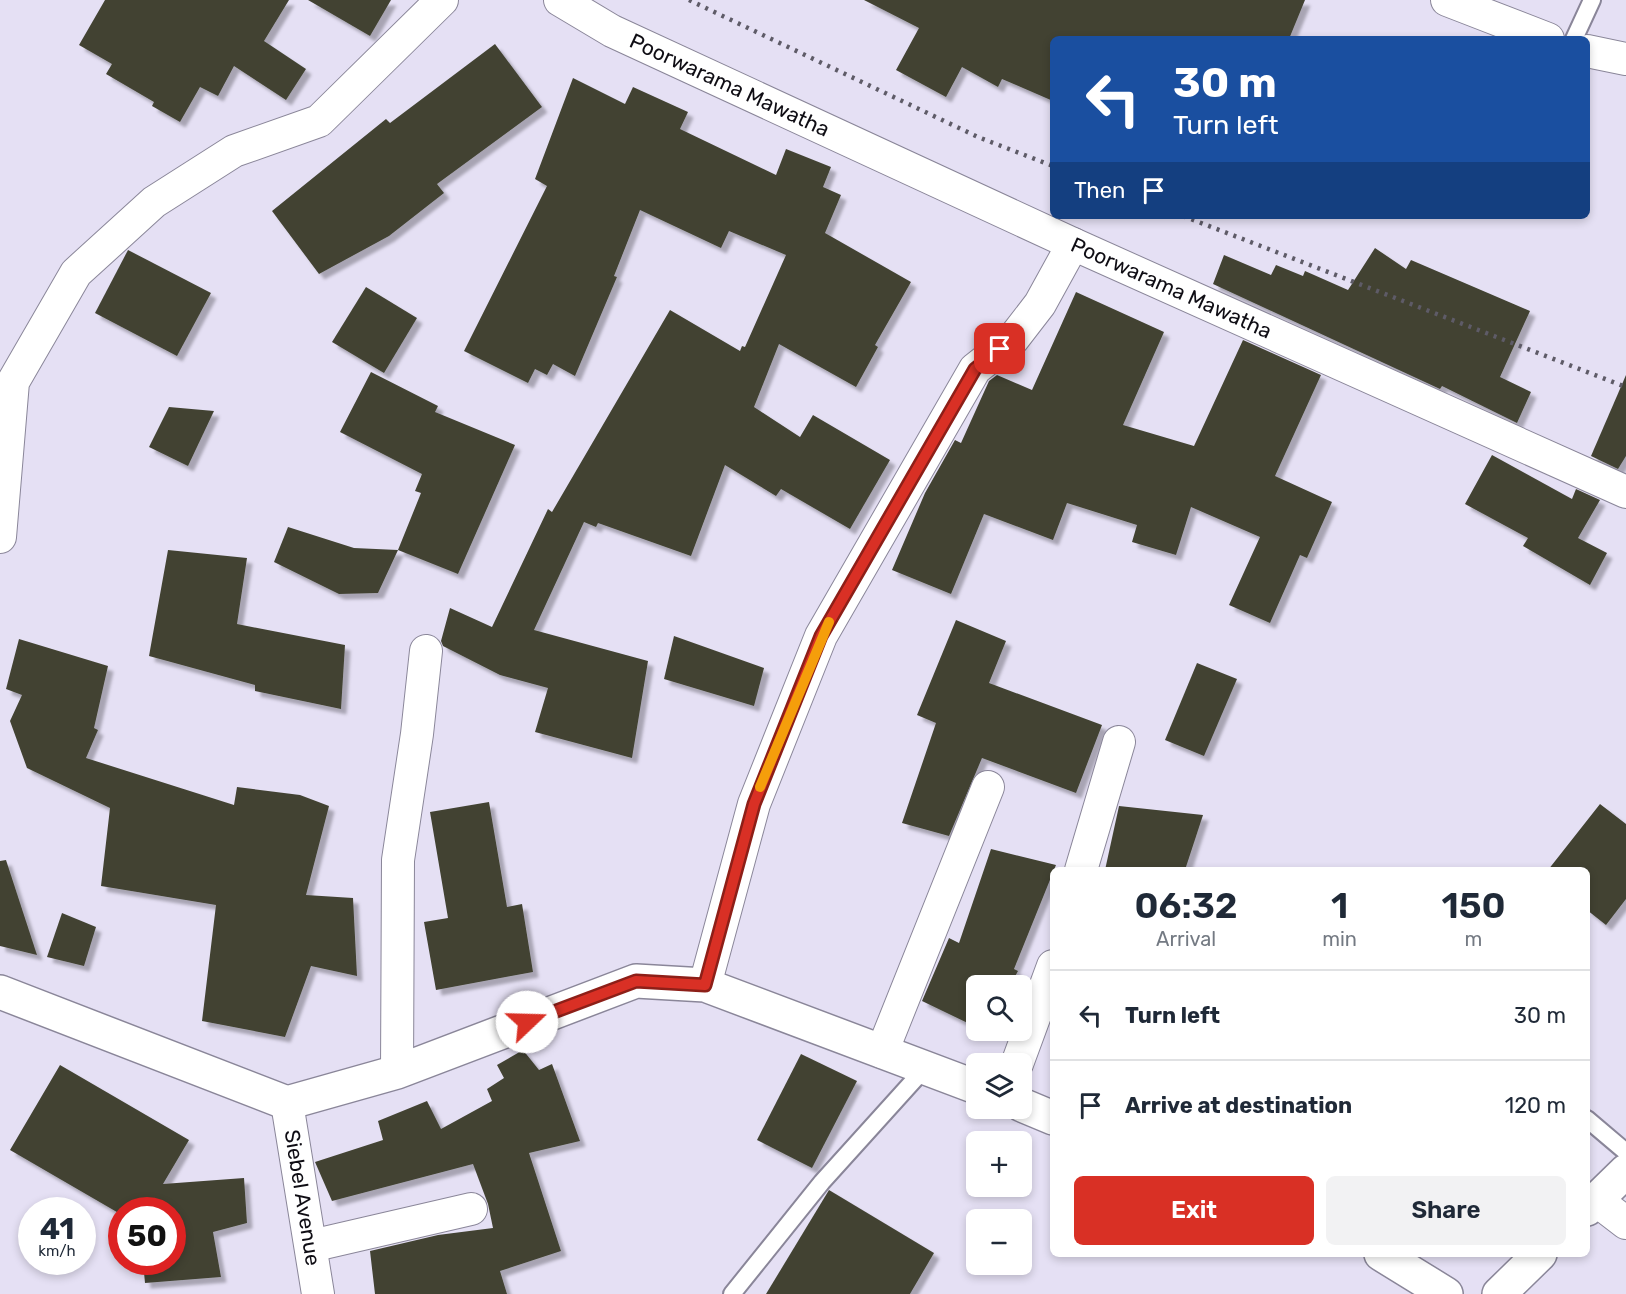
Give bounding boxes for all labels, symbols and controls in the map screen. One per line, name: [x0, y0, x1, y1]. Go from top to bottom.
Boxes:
street label: Poorwarama Mawatha: [626, 28, 834, 142]
text: 30 m: [1173, 58, 1277, 108]
icon: left: [1074, 60, 1152, 138]
text: Turn left: [1173, 109, 1278, 141]
icon: arrive: [1137, 174, 1170, 207]
text: Then: [1074, 177, 1125, 204]
street label: Poorwarama Mawatha: [1067, 232, 1276, 343]
pin: [974, 323, 1025, 374]
icon: arrive: [983, 332, 1016, 365]
text: 06:32: [1134, 884, 1238, 927]
text: 1: [1331, 884, 1348, 927]
text: 150: [1441, 884, 1505, 927]
text: Arrival: [1156, 927, 1216, 951]
text: min: [1322, 927, 1357, 951]
text: m: [1465, 927, 1482, 951]
map controls: [966, 975, 1032, 1275]
button: search: [966, 975, 1032, 1041]
position arrow: [495, 990, 559, 1054]
icon: left: [1074, 999, 1107, 1032]
text: Turn left: [1125, 1002, 1220, 1029]
text: 30 m: [1514, 1002, 1566, 1029]
button: layers: [966, 1053, 1032, 1119]
icon: arrive: [1074, 1089, 1107, 1122]
text: Arrive at destination: [1125, 1092, 1352, 1119]
text: 120 m: [1505, 1092, 1566, 1119]
street label: Siebel Avenue: [280, 1128, 326, 1268]
button: +: [966, 1131, 1032, 1197]
button: Exit: [1074, 1176, 1314, 1245]
button: Share: [1326, 1176, 1566, 1245]
speed limit sign: 50: [108, 1197, 186, 1275]
button: −: [966, 1209, 1032, 1275]
text: 41: [40, 1211, 74, 1247]
text: km/h: [38, 1242, 76, 1260]

